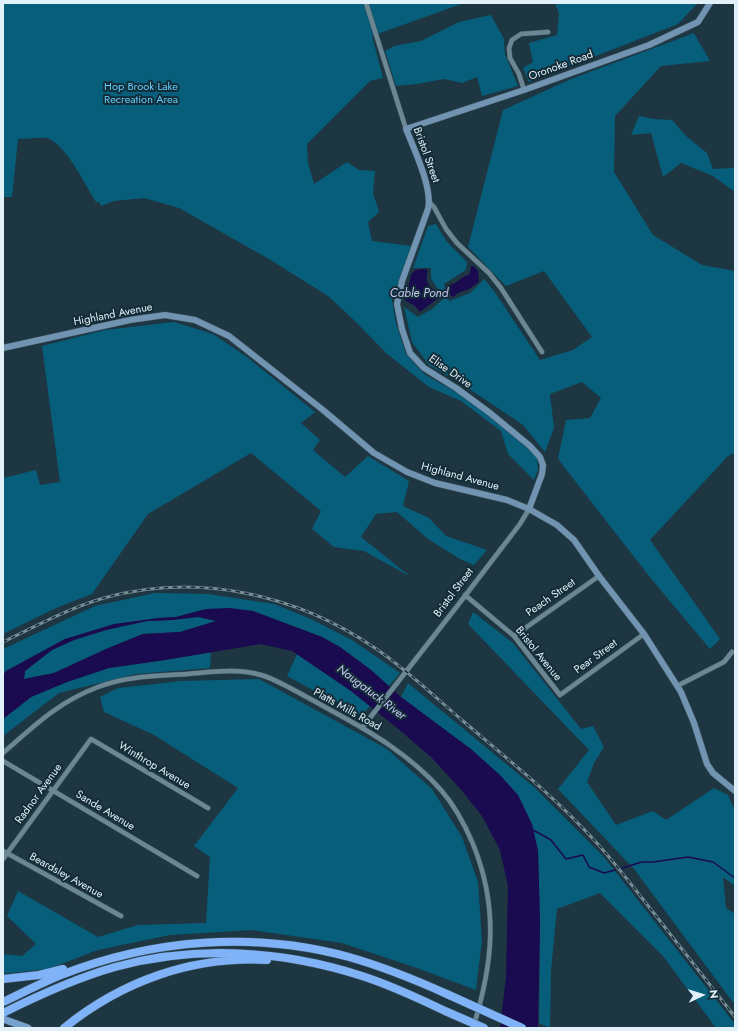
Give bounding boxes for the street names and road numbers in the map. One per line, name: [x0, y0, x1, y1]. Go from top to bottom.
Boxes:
street label: Oronoke Road: [527, 48, 595, 84]
street label: Bristol Street: [410, 126, 442, 184]
street label: Highland Avenue: [72, 301, 154, 329]
street label: Elise Drive: [426, 352, 474, 392]
street label: Highland Avenue: [420, 460, 500, 494]
street label: Bristol Street: [431, 566, 477, 620]
street label: Peach Street: [524, 576, 578, 620]
street label: Bristol Avenue: [512, 624, 564, 684]
street label: Pear Street: [572, 637, 620, 677]
street label: Platts Mills Road: [311, 686, 383, 734]
street label: Winthrop Avenue: [116, 739, 192, 793]
street label: Radnor Avenue: [13, 761, 65, 827]
street label: Sande Avenue: [73, 788, 137, 834]
street label: Beardsley Avenue: [27, 850, 105, 902]

